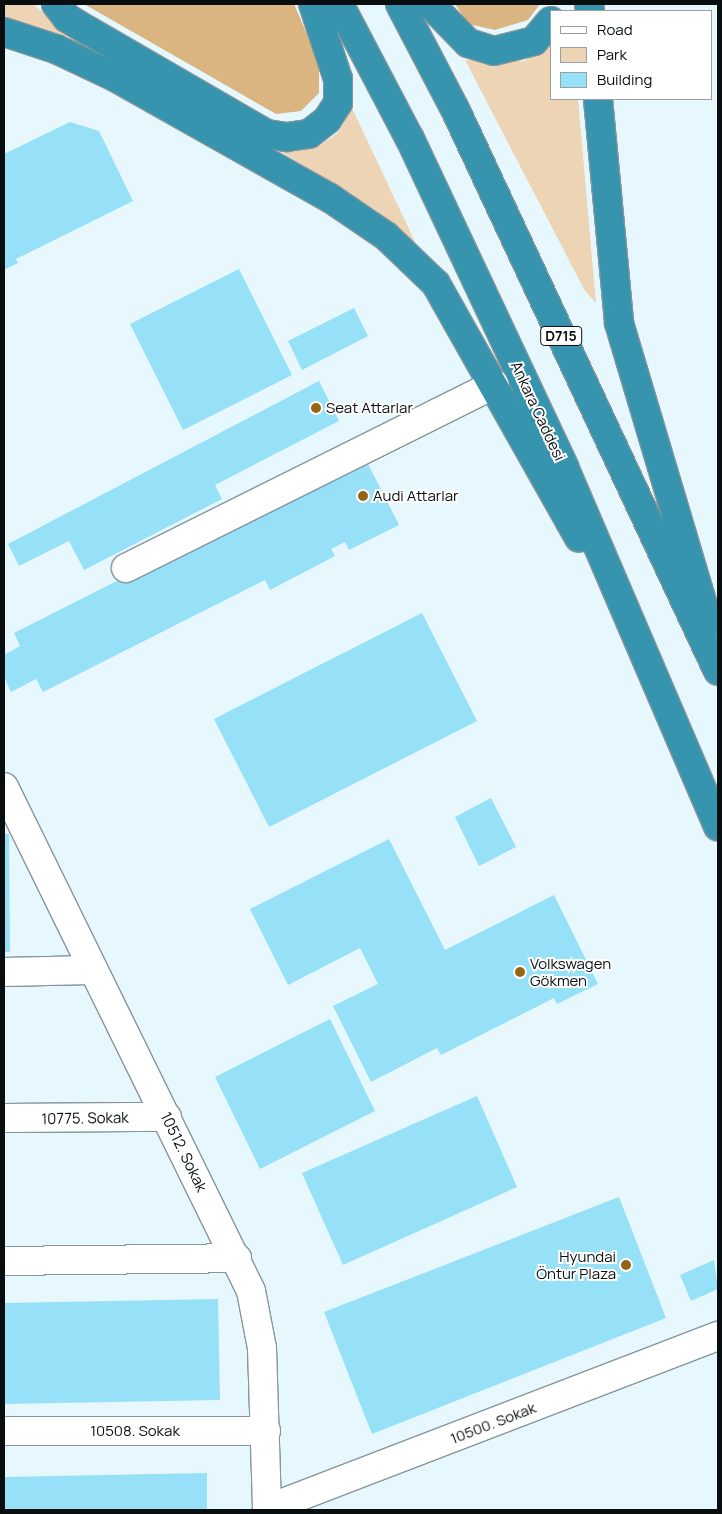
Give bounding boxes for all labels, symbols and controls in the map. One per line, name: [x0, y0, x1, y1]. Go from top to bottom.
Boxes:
legend: [550, 10, 712, 100]
text: Road: [597, 19, 633, 40]
text: Park: [597, 44, 627, 65]
text: Building: [597, 69, 652, 90]
road number: D715: [540, 324, 582, 348]
street label: Ankara Caddesi: [507, 358, 569, 464]
place label: Seat Attarlar: [326, 399, 413, 417]
marker: Seat Attarlar: [310, 402, 322, 414]
place label: Audi Attarlar: [373, 487, 458, 505]
marker: Audi Attarlar: [357, 490, 369, 502]
place label: Volkswagen Gökmen: [530, 954, 611, 989]
marker: Volkswagen Gökmen: [514, 966, 526, 978]
street label: 10775. Sokak: [41, 1108, 129, 1128]
street label: 10512. Sokak: [157, 1109, 211, 1195]
place label: Hyundai Öntur Plaza: [536, 1247, 616, 1282]
marker: Hyundai Öntur Plaza: [620, 1259, 632, 1271]
street label: 10500. Sokak: [448, 1398, 538, 1448]
street label: 10508. Sokak: [90, 1422, 180, 1440]

